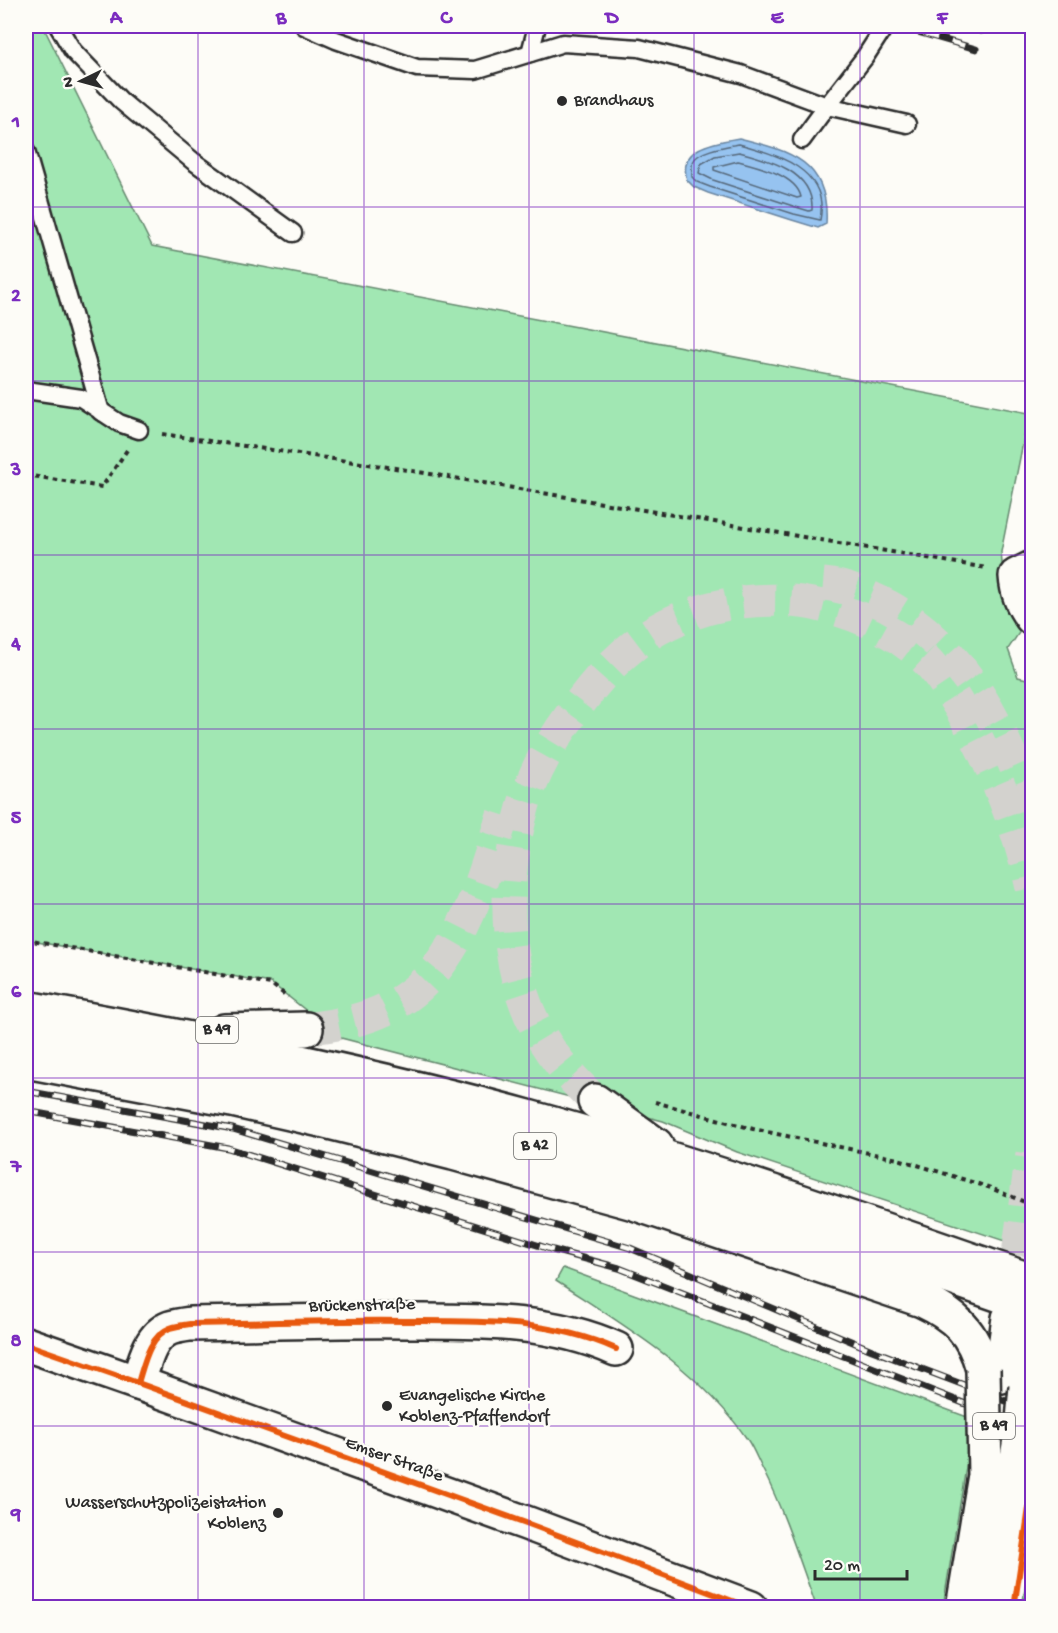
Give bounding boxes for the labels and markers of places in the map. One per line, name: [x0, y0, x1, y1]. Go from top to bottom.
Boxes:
place label: Brandhaus: [573, 91, 655, 112]
marker: Brandhaus: [555, 94, 569, 108]
place label: Evangelische Kirche Koblenz-Pfaffendorf: [399, 1386, 551, 1428]
marker: Evangelische Kirche Koblenz-Pfaffendorf: [380, 1399, 394, 1413]
place label: Wasserschutzpolizeistation Koblenz: [65, 1493, 267, 1535]
marker: Wasserschutzpolizeistation Koblenz: [271, 1506, 285, 1520]

